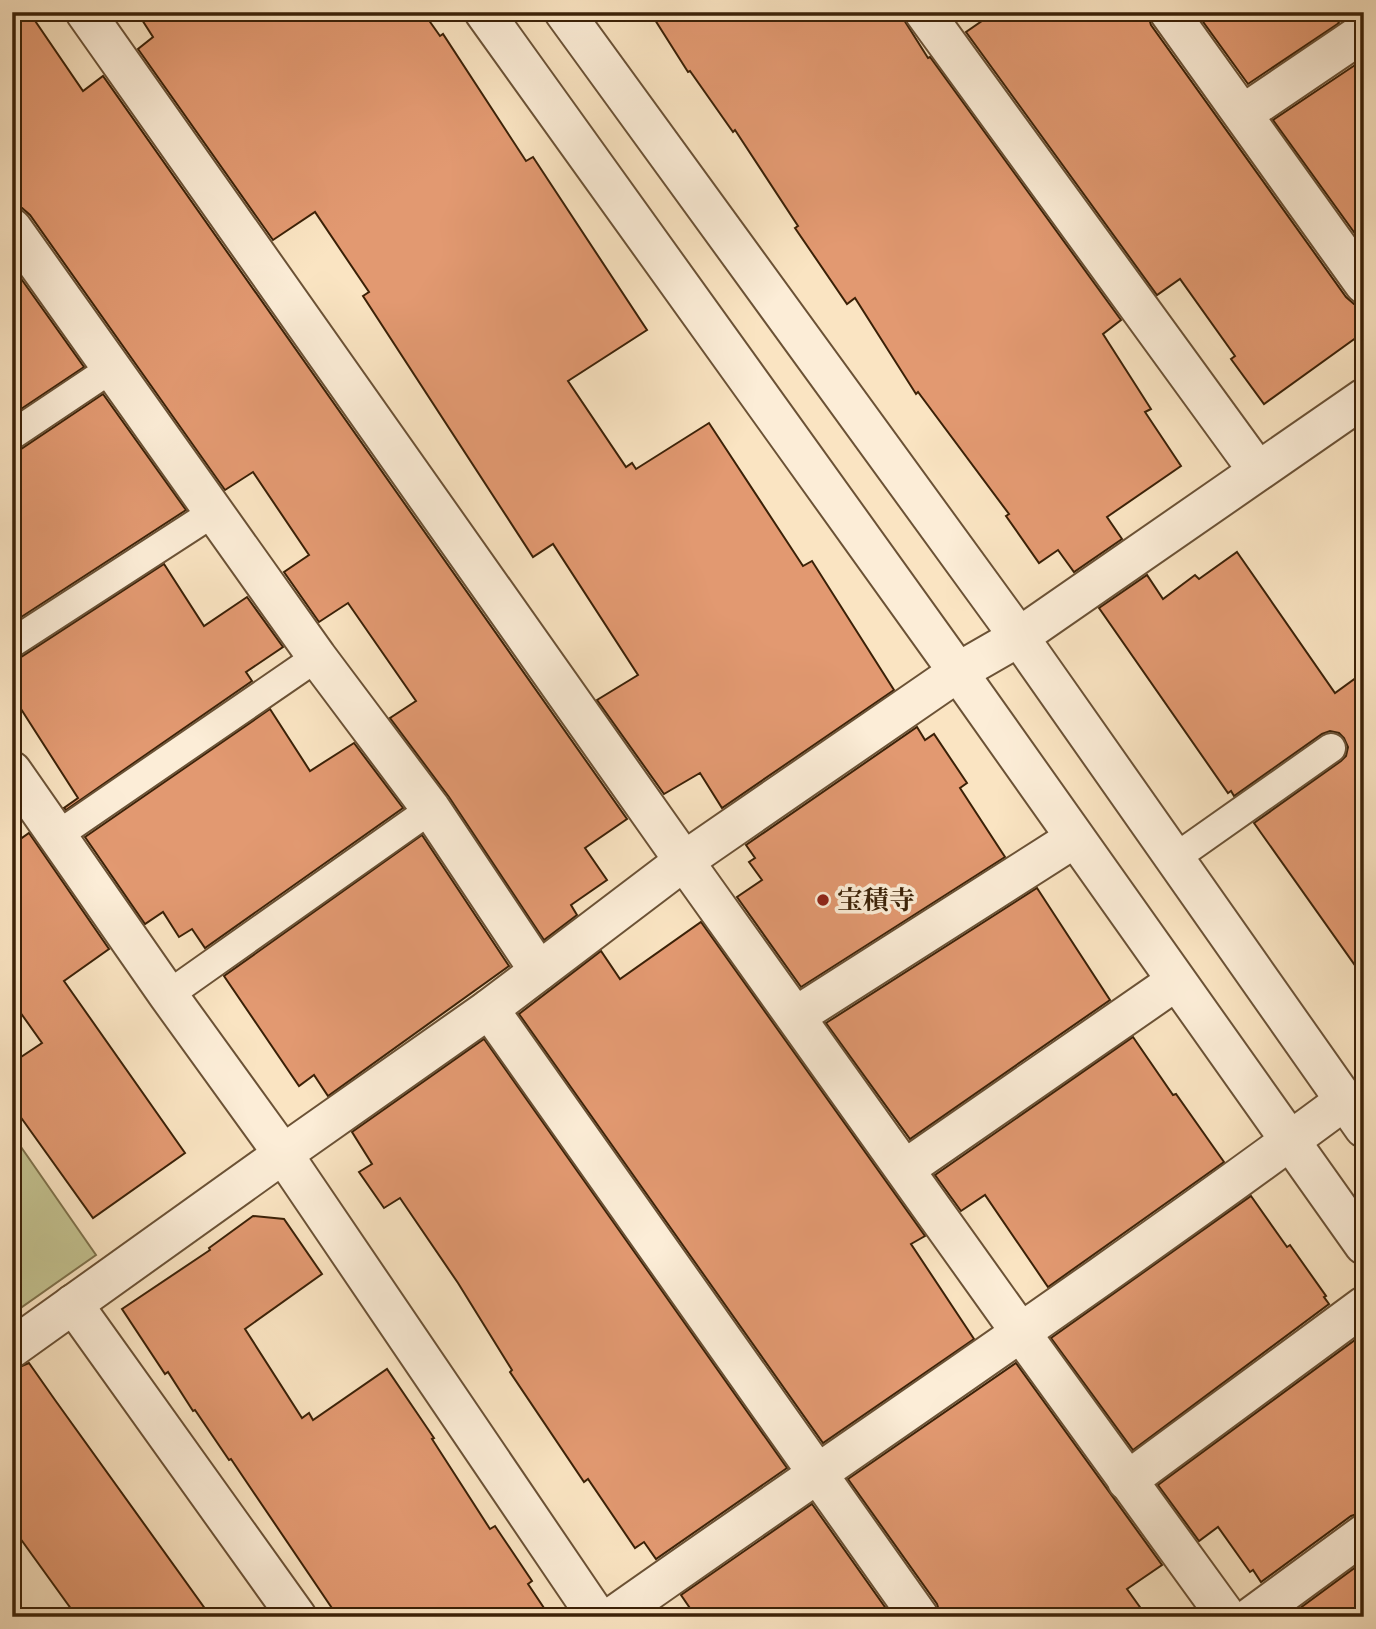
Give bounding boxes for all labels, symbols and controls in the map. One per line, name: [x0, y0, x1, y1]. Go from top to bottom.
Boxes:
place label: 宝積寺: [837, 880, 915, 919]
marker: 宝積寺: [815, 892, 831, 908]

